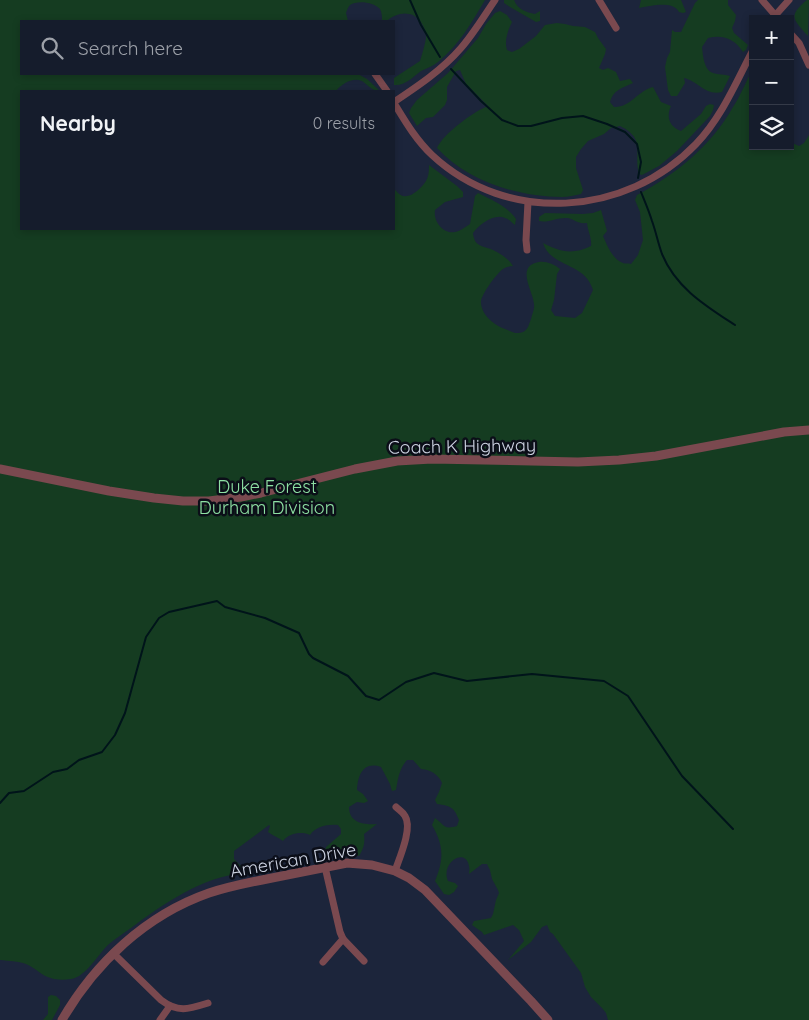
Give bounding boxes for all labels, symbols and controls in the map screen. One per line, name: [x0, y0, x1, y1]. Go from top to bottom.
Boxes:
map controls: [749, 15, 794, 150]
button: +: [749, 15, 794, 60]
search box: [20, 20, 395, 75]
icon: search: [38, 34, 66, 62]
text: Search here: [78, 36, 183, 60]
button: −: [749, 60, 794, 105]
button: layers: [749, 105, 794, 150]
text: Nearby: [40, 110, 116, 136]
text: 0 results: [313, 113, 375, 133]
street label: Coach K Highway: [388, 433, 536, 459]
park label: Duke Forest Durham Division: [199, 475, 335, 519]
street label: American Drive: [228, 838, 358, 882]

